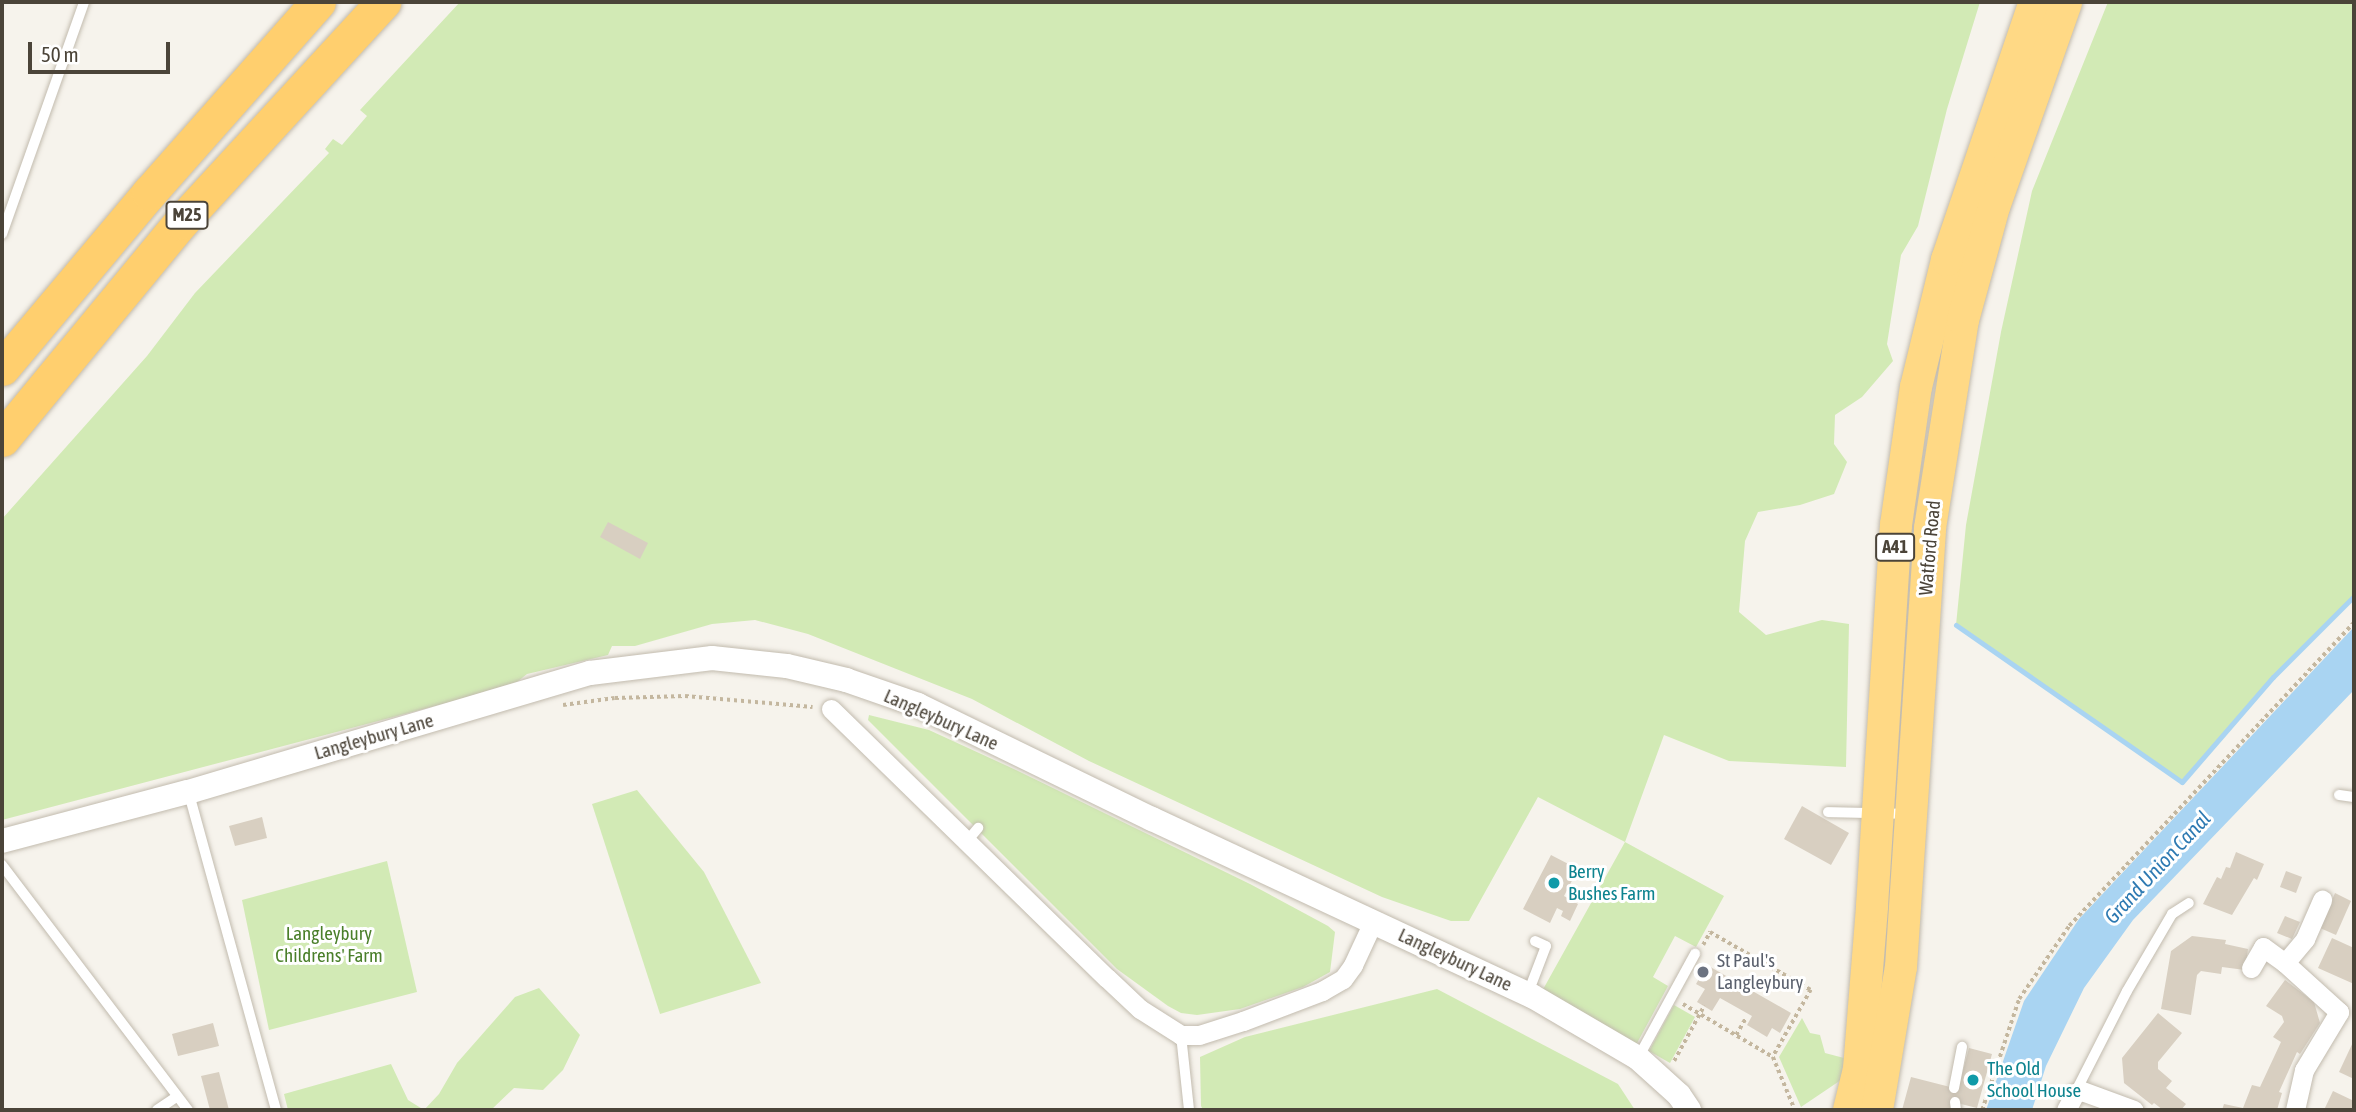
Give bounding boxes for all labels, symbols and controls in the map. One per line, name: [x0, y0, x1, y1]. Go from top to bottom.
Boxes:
scale bar: [32, 28, 173, 72]
text: 50 m: [41, 42, 79, 66]
road number: M25: [164, 200, 210, 230]
street label: Watford Road: [1914, 500, 1946, 596]
road number: A41: [1874, 532, 1916, 562]
street label: Langleybury Lane: [880, 685, 1002, 755]
street label: Langleybury Lane: [312, 709, 436, 765]
water label: Grand Union Canal: [2098, 806, 2216, 928]
place label: Berry Bushes Farm: [1568, 861, 1655, 905]
marker: Berry Bushes Farm: [1546, 875, 1562, 891]
park label: Langleybury Childrens' Farm: [275, 923, 383, 967]
street label: Langleybury Lane: [1394, 924, 1516, 996]
place label: St Paul's Langleybury: [1717, 950, 1803, 994]
marker: St Paul's Langleybury: [1695, 964, 1711, 980]
place label: The Old School House: [1987, 1058, 2081, 1102]
marker: The Old School House: [1965, 1072, 1981, 1088]

